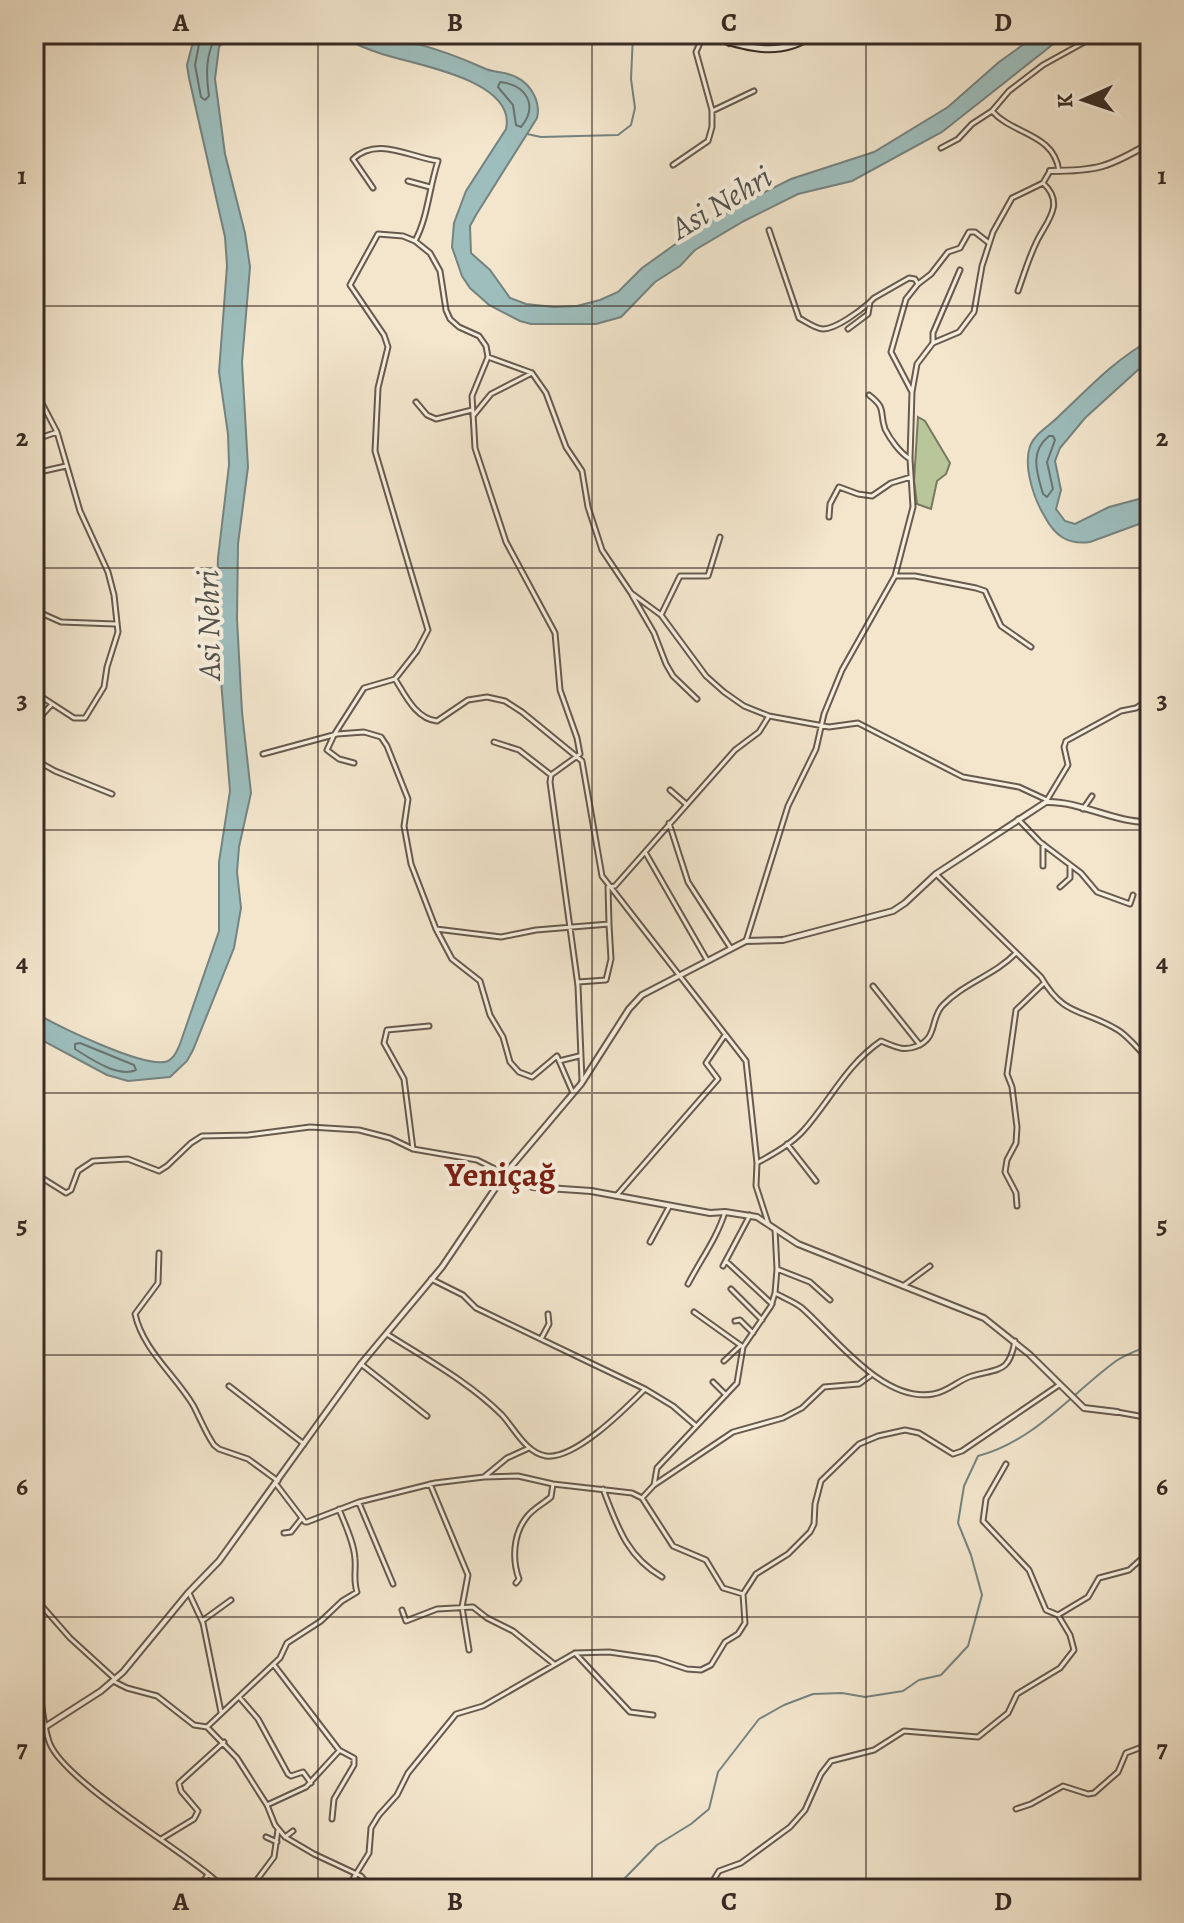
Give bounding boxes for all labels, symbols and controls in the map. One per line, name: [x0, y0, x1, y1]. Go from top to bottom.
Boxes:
text: A: [172, 5, 190, 40]
text: B: [447, 5, 463, 40]
text: C: [721, 5, 737, 40]
text: D: [994, 5, 1012, 40]
north arrow: [1044, 60, 1124, 140]
text: K: [1050, 92, 1080, 109]
water label: Asi Nehri: [661, 155, 780, 250]
text: 1: [17, 158, 27, 193]
text: 1: [1157, 158, 1167, 193]
text: 2: [16, 420, 29, 455]
text: 2: [1156, 420, 1169, 455]
water label: Asi Nehri: [185, 569, 231, 683]
text: 3: [16, 682, 28, 717]
text: 3: [1156, 682, 1168, 717]
text: 4: [16, 945, 28, 980]
text: 4: [1156, 945, 1168, 980]
district label: Yeniçağ: [443, 1151, 556, 1198]
text: 5: [16, 1207, 28, 1242]
text: 5: [1156, 1207, 1168, 1242]
text: 6: [16, 1469, 28, 1504]
text: 6: [1156, 1469, 1168, 1504]
text: 7: [16, 1731, 28, 1766]
text: 7: [1156, 1731, 1168, 1766]
text: A: [172, 1884, 190, 1919]
text: B: [447, 1884, 463, 1919]
text: C: [721, 1884, 737, 1919]
text: D: [994, 1884, 1012, 1919]

